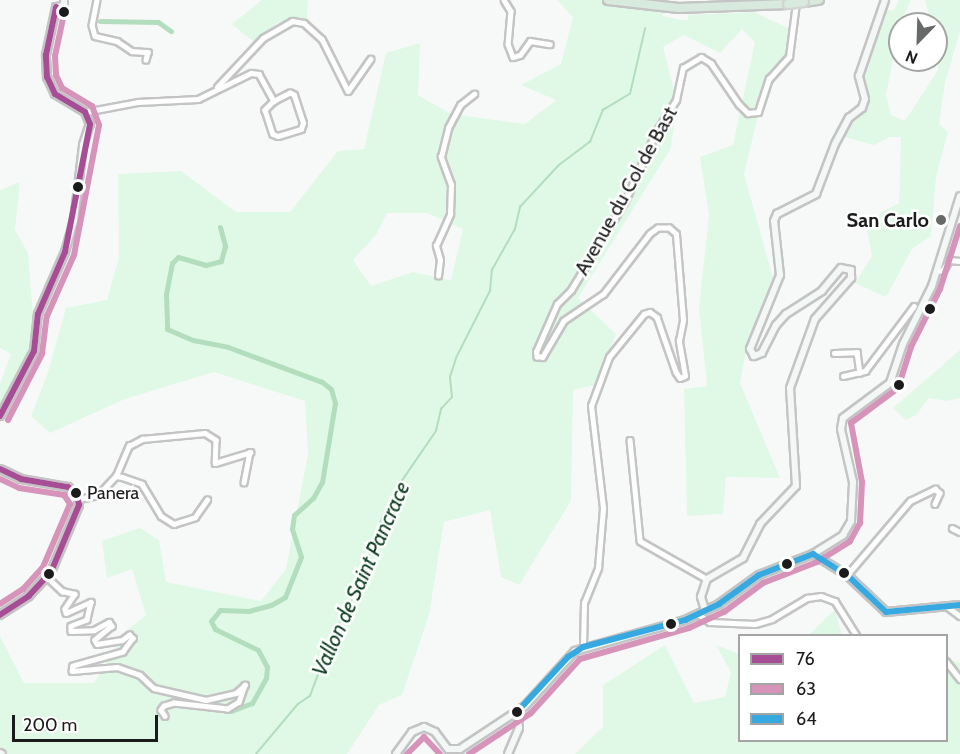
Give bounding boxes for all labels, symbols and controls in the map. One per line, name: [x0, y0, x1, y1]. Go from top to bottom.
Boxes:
unlabelled marker: [58, 6, 70, 18]
north arrow: [888, 12, 948, 72]
text: N: [903, 46, 920, 68]
street label: Avenue du Col de Bast: [570, 103, 682, 279]
unlabelled marker: [72, 181, 84, 193]
place label: San Carlo: [847, 208, 929, 232]
marker: San Carlo: [934, 213, 948, 227]
unlabelled marker: [924, 303, 936, 315]
unlabelled marker: [893, 379, 905, 391]
water label: Vallon de Saint Pancrace: [307, 478, 415, 680]
place label: Panera: [87, 482, 139, 504]
marker: Panera: [70, 487, 82, 499]
unlabelled marker: [781, 558, 793, 570]
unlabelled marker: [838, 567, 850, 579]
unlabelled marker: [43, 568, 55, 580]
unlabelled marker: [665, 618, 677, 630]
legend: [738, 634, 948, 742]
text: 76: [796, 648, 815, 670]
text: 63: [796, 678, 816, 700]
scale bar: [15, 703, 160, 741]
unlabelled marker: [511, 706, 523, 718]
text: 64: [796, 708, 817, 730]
text: 200 m: [23, 714, 77, 736]

